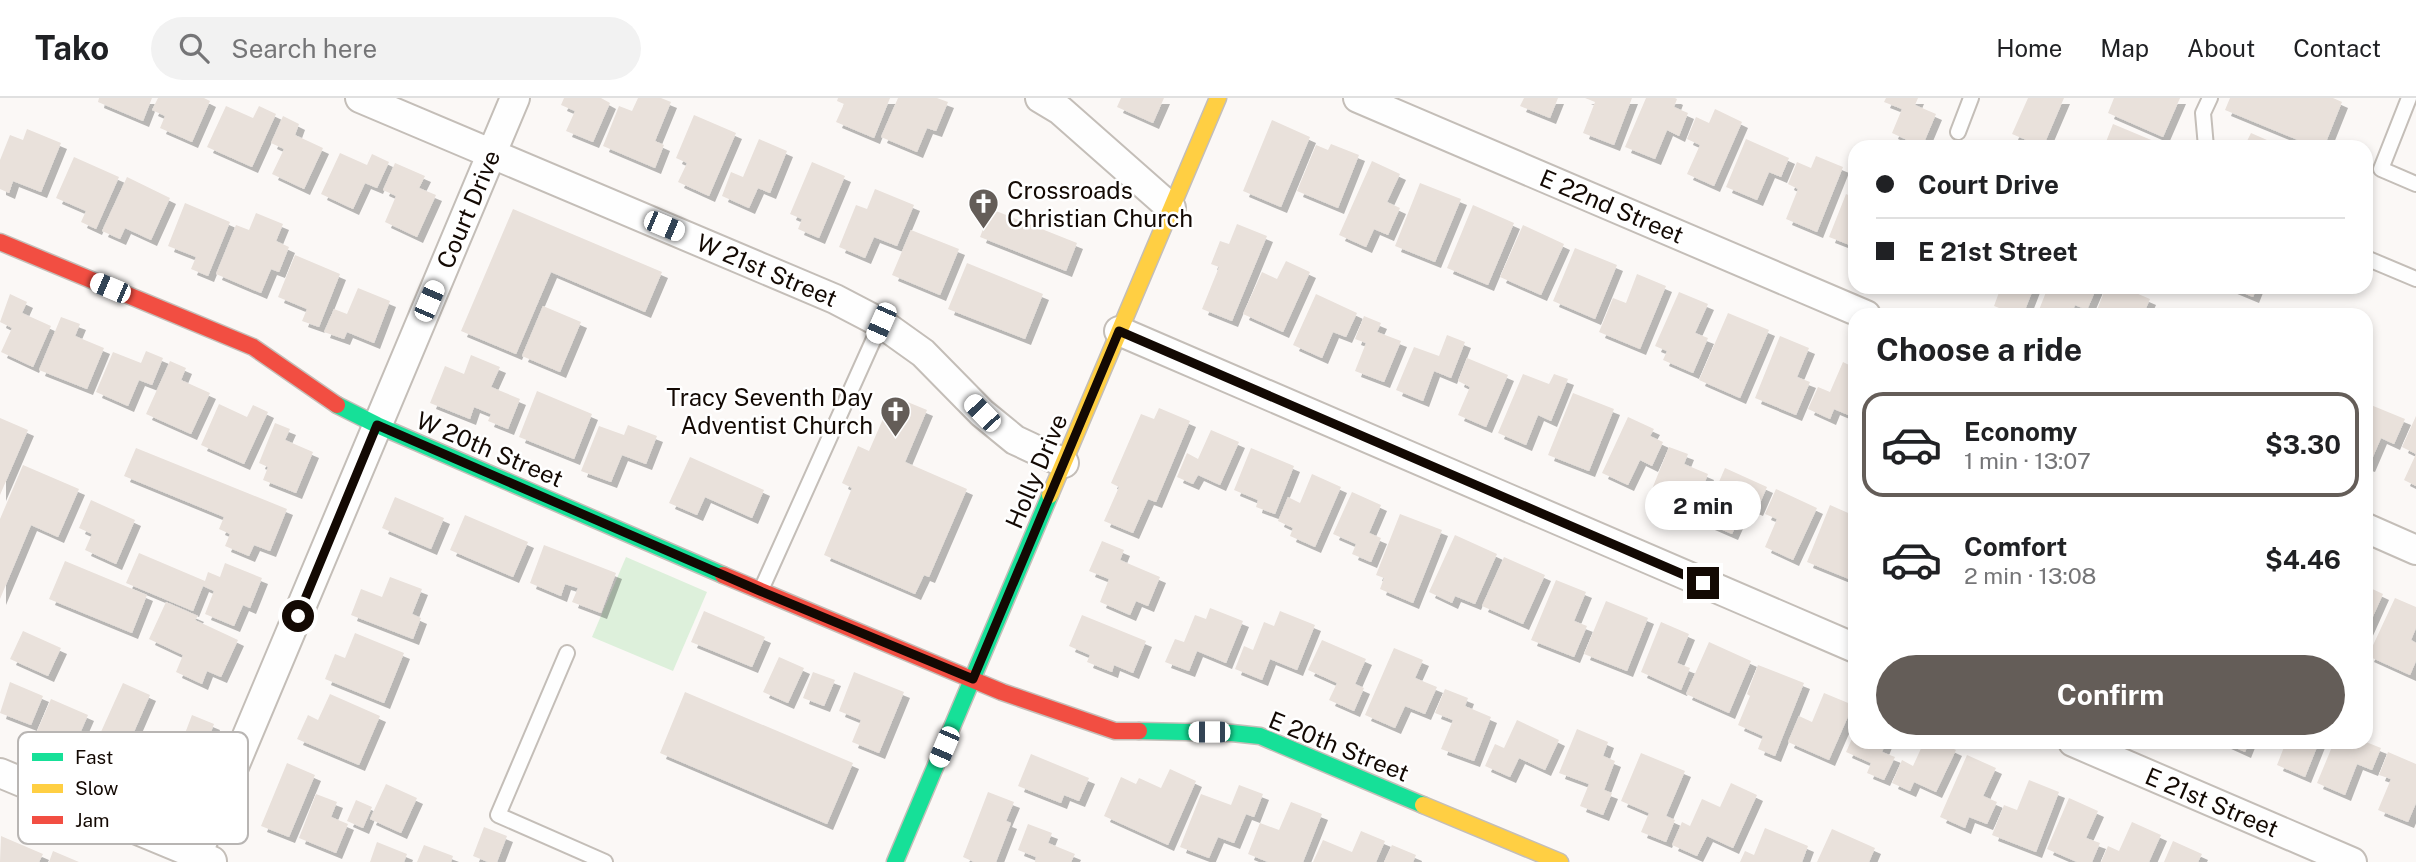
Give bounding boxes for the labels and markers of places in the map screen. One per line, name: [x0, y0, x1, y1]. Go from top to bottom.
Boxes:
place label: Crossroads Christian Church: [1007, 176, 1193, 232]
church icon: Crossroads Christian Church: [967, 187, 1001, 231]
place label: Tracy Seventh Day Adventist Church: [666, 383, 873, 439]
church icon: Tracy Seventh Day Adventist Church: [879, 394, 913, 438]

